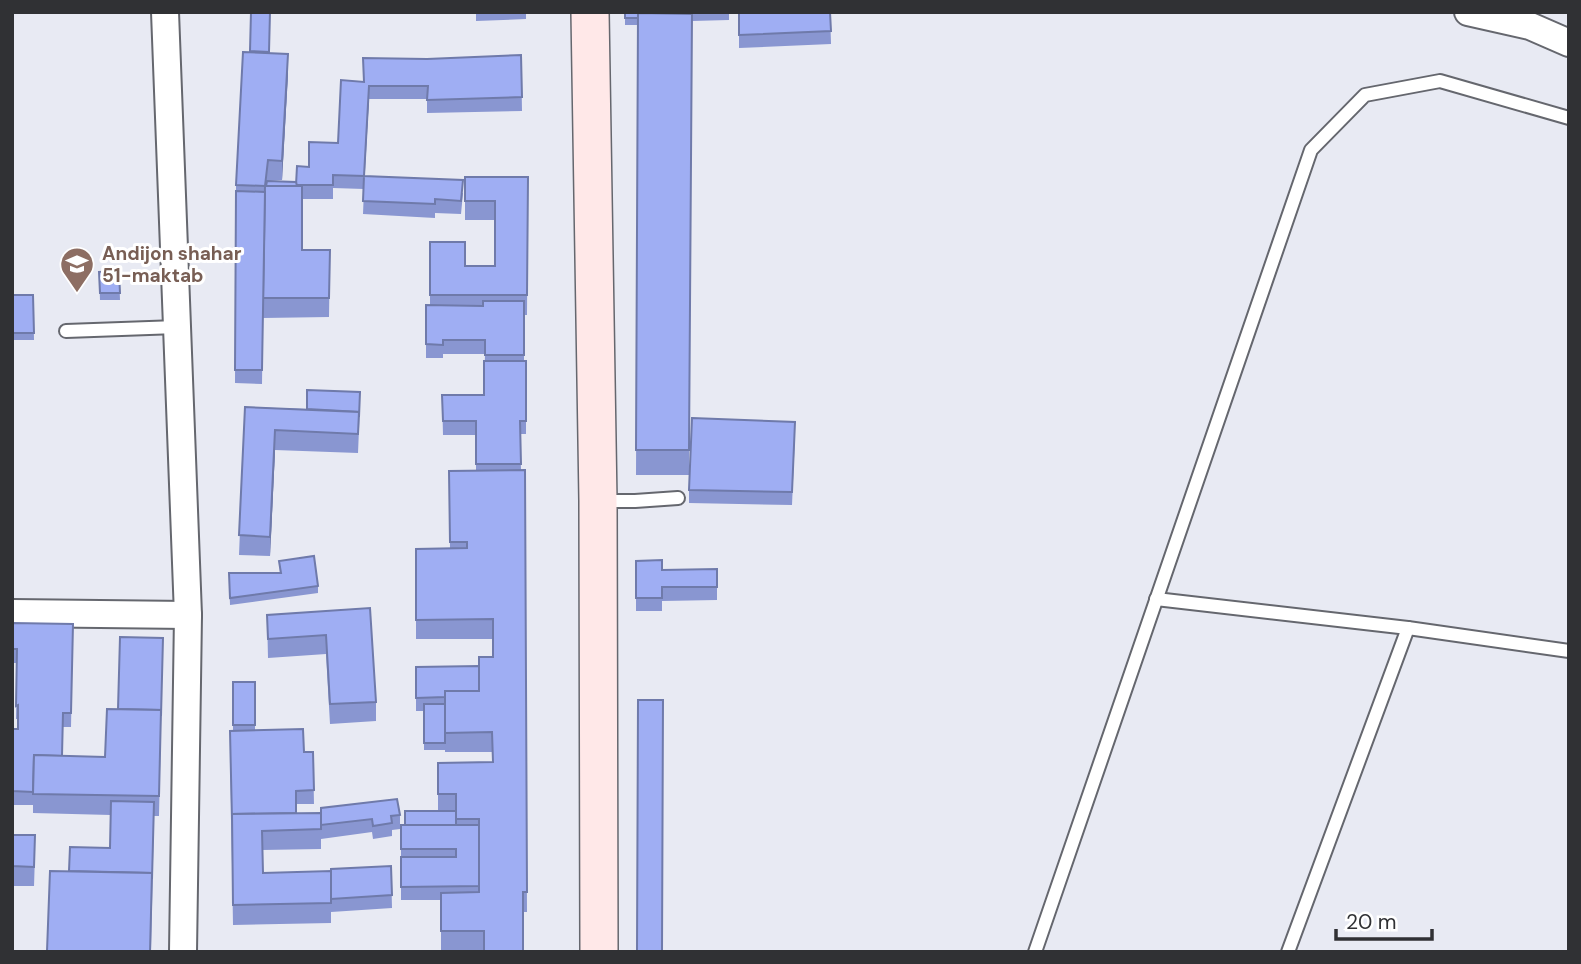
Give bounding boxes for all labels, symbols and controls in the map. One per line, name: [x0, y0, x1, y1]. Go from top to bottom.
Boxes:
place label: Andijon shahar 51-maktab: [102, 241, 242, 288]
school or university icon: Andijon shahar 51-maktab: [58, 245, 96, 294]
scale bar: [1336, 898, 1432, 942]
text: 20 m: [1346, 908, 1397, 936]

